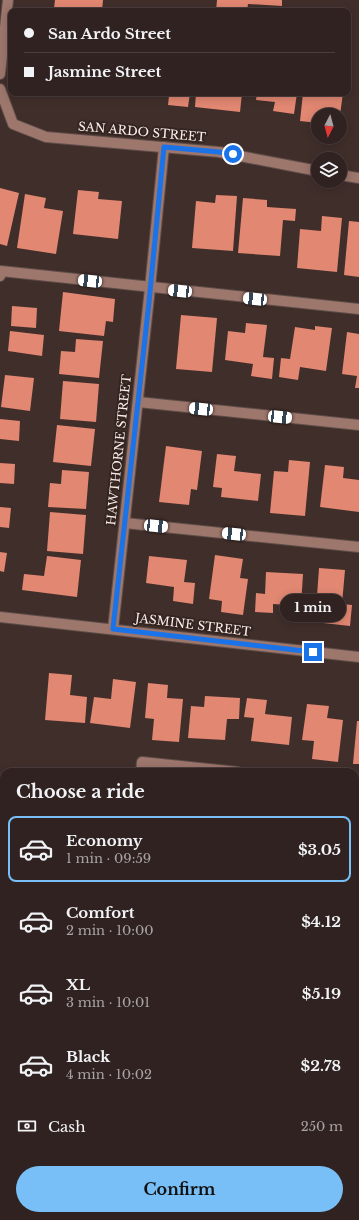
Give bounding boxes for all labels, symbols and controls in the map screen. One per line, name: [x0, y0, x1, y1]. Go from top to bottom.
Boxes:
text: San Ardo Street: [48, 24, 171, 43]
text: Jasmine Street: [48, 62, 161, 81]
north arrow: [311, 108, 347, 144]
map controls: [311, 108, 347, 188]
street label: SAN ARDO STREET: [77, 118, 207, 145]
route start: [224, 145, 242, 163]
button: layers: [311, 152, 347, 188]
car: [77, 274, 103, 288]
car: [167, 284, 193, 298]
car: [242, 292, 268, 306]
street label: HAWTHORNE STREET: [103, 373, 134, 526]
car: [188, 402, 214, 416]
car: [267, 410, 293, 424]
car: [143, 519, 169, 533]
car: [221, 527, 247, 541]
callout: 1 min: [280, 594, 346, 622]
text: 1 min: [294, 599, 332, 616]
street label: JASMINE STREET: [132, 610, 252, 639]
route end: [304, 643, 322, 661]
text: Choose a ride: [16, 781, 145, 803]
icon: car: [18, 831, 54, 867]
text: Economy: [66, 831, 143, 850]
text: $3.05: [298, 840, 341, 859]
text: 1 min · 09:59: [66, 850, 151, 867]
icon: car: [18, 903, 54, 939]
text: Comfort: [66, 903, 134, 922]
text: $4.12: [301, 912, 341, 931]
text: 2 min · 10:00: [66, 922, 154, 939]
icon: car: [18, 975, 54, 1011]
text: XL: [66, 975, 90, 994]
text: $5.19: [302, 984, 341, 1003]
text: 3 min · 10:01: [66, 994, 150, 1011]
icon: car: [18, 1047, 54, 1083]
text: Black: [66, 1047, 110, 1066]
text: $2.78: [301, 1056, 341, 1075]
text: 4 min · 10:02: [66, 1066, 152, 1083]
icon: cash: [16, 1115, 38, 1137]
text: Cash: [48, 1117, 85, 1136]
text: 250 m: [301, 1118, 343, 1135]
button: Confirm: [16, 1166, 343, 1212]

